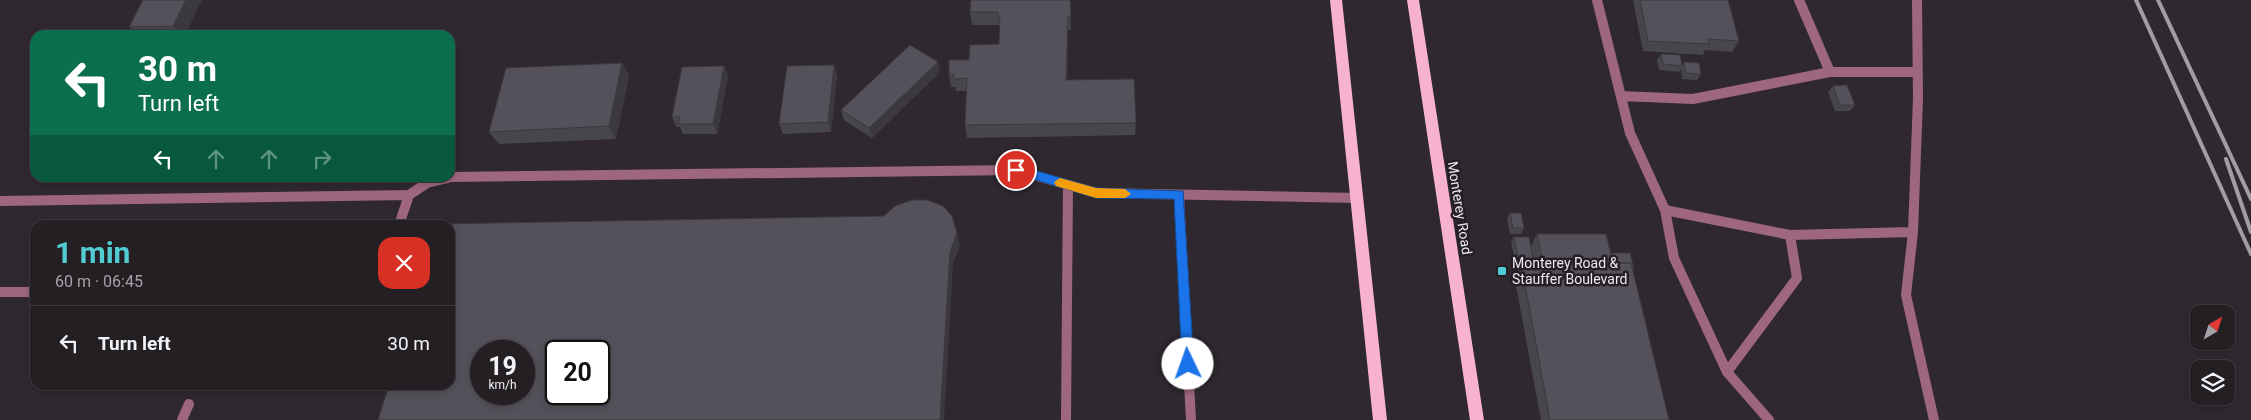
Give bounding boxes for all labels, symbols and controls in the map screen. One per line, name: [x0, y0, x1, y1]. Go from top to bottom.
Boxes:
text: 30 m: [138, 49, 217, 90]
icon: left: [55, 50, 120, 115]
text: Turn left: [138, 91, 219, 116]
icon: left: [149, 145, 177, 173]
icon: ahead: [202, 145, 230, 173]
icon: ahead: [255, 145, 283, 173]
icon: right: [308, 145, 336, 173]
pin: [995, 149, 1037, 191]
icon: arrive: [1002, 156, 1030, 184]
street label: Monterey Road: [1445, 160, 1475, 256]
text: 1 min: [55, 235, 130, 270]
button: close: [378, 237, 430, 289]
place label: Monterey Road & Stauffer Boulevard: [1512, 255, 1627, 287]
marker: Monterey Road & Stauffer Boulevard: [1496, 265, 1508, 277]
text: 60 m · 06:45: [55, 272, 143, 291]
north arrow: [2190, 305, 2235, 350]
map controls: [2190, 305, 2235, 405]
icon: left: [55, 329, 83, 357]
text: Turn left: [98, 332, 171, 355]
text: 30 m: [387, 332, 430, 355]
position arrow: [1161, 337, 1213, 389]
speed limit sign: 20: [545, 340, 610, 405]
text: 19: [488, 352, 517, 381]
button: layers: [2190, 360, 2235, 405]
text: km/h: [488, 378, 517, 392]

